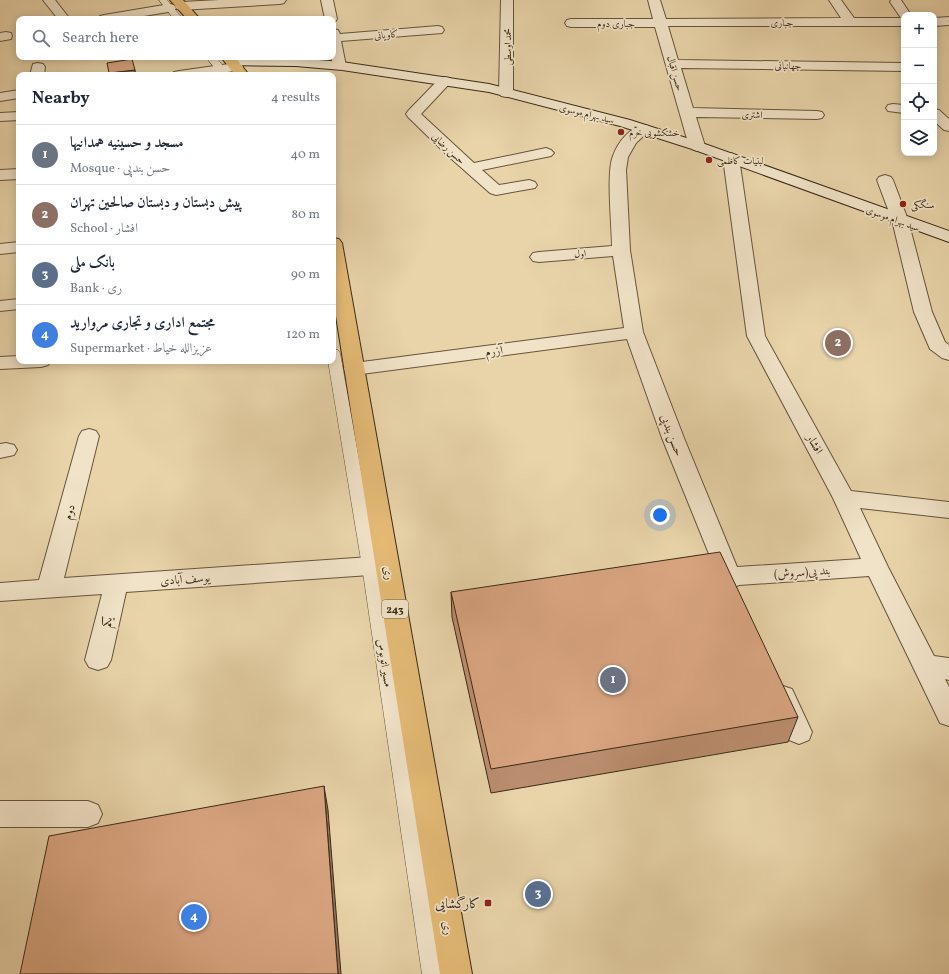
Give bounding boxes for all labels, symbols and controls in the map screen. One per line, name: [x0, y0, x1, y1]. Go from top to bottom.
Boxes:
map controls: [901, 12, 937, 156]
button: +: [901, 12, 937, 48]
search box: [16, 16, 336, 60]
street label: جباری: [771, 16, 793, 30]
street label: جباری دوم: [597, 17, 635, 33]
icon: search: [30, 27, 52, 49]
street label: کاویانی: [373, 27, 399, 43]
text: Search here: [62, 28, 139, 49]
street label: محمد اوسطی: [501, 28, 515, 66]
button: −: [901, 48, 937, 84]
street label: حسن اقبال: [663, 54, 687, 93]
street label: جهانبانی: [774, 59, 802, 73]
button: locate: [901, 84, 937, 120]
text: Nearby: [32, 87, 90, 110]
text: 4 results: [271, 89, 320, 107]
street label: سید بهرام موسوی: [557, 100, 616, 130]
street label: اشتری: [741, 108, 763, 122]
button: layers: [901, 120, 937, 156]
place label: خشکشویی خرّم: [629, 126, 680, 142]
marker: خشکشویی خرّم: [616, 127, 626, 137]
street label: حسن رضایی: [429, 130, 468, 168]
text: مسجد و حسینیه همدانیها: [70, 133, 184, 154]
text: 1: [42, 146, 48, 164]
text: 40 m: [291, 146, 320, 164]
place label: لبنیات کاظمی: [717, 154, 764, 168]
marker: لبنیات کاظمی: [704, 155, 714, 165]
text: Mosque · حسن بندپی: [70, 160, 170, 178]
text: پیش دبستان و دبستان صالحین تهران: [70, 193, 243, 214]
place label: سنگکی: [911, 198, 935, 212]
marker: سنگکی: [898, 199, 908, 209]
street label: سید بهرام موسوی: [863, 203, 922, 237]
text: 2: [42, 206, 48, 224]
text: 80 m: [291, 206, 320, 224]
text: School · افشار: [70, 220, 138, 238]
street label: اول: [573, 246, 587, 262]
text: بانک ملی: [70, 253, 115, 274]
text: 3: [42, 266, 48, 284]
text: 90 m: [291, 266, 320, 284]
text: Bank · ری: [70, 280, 122, 298]
text: مجتمع اداری و تجاری مروارید: [70, 313, 215, 334]
text: 4: [41, 326, 49, 344]
text: 120 m: [286, 326, 320, 344]
pin: 2: [825, 328, 851, 358]
text: Supermarket · عزیزالله خیاط: [70, 340, 212, 358]
street label: آزرم: [484, 342, 506, 363]
street label: حسن بندپی: [656, 412, 686, 459]
street label: افشار: [802, 431, 826, 458]
street label: دوم: [60, 503, 82, 522]
your location: [650, 505, 670, 525]
street label: بند پی(سروش): [773, 563, 831, 583]
street label: ری: [379, 565, 397, 582]
street label: یوسف آبادی: [160, 569, 211, 590]
road number: 243: [382, 600, 408, 618]
street label: یکم: [99, 615, 119, 630]
street label: مسیر اتوبوس: [372, 638, 396, 689]
pin: 1: [600, 665, 626, 695]
pin: 3: [525, 879, 551, 909]
place label: کارگشایی: [435, 895, 480, 914]
marker: کارگشایی: [483, 898, 493, 908]
pin: 4: [181, 902, 207, 932]
street label: ری: [438, 920, 456, 937]

